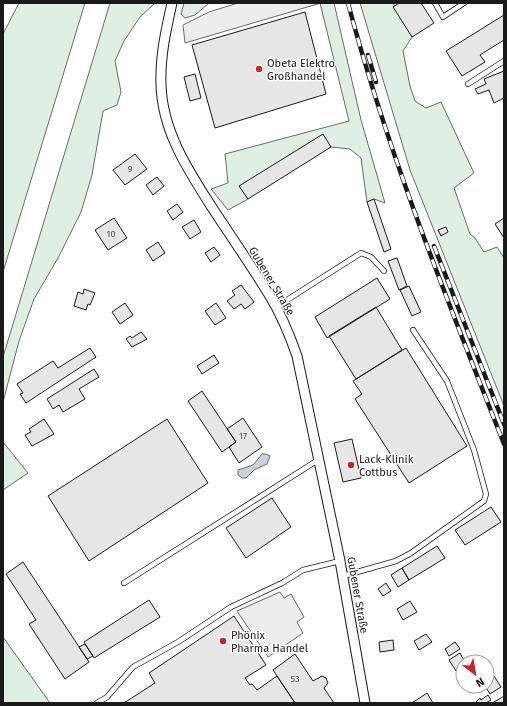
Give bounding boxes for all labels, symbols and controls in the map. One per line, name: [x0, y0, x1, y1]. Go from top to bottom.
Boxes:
place label: Obeta Elektro Großhandel: [267, 57, 335, 83]
marker: Obeta Elektro Großhandel: [254, 64, 264, 74]
house number: 9: [128, 164, 133, 174]
house number: 10: [107, 229, 115, 239]
street label: Gubener Straße: [246, 245, 297, 318]
house number: 17: [239, 431, 247, 441]
place label: Lack-Klinik Cottbus: [359, 453, 414, 479]
marker: Lack-Klinik Cottbus: [346, 460, 356, 470]
street label: Gubener Straße: [344, 556, 371, 635]
place label: Phönix Pharma Handel: [231, 629, 308, 655]
marker: Phönix Pharma Handel: [218, 636, 228, 646]
north arrow: [455, 654, 495, 694]
house number: 53: [291, 674, 299, 684]
text: N: [473, 675, 486, 690]

